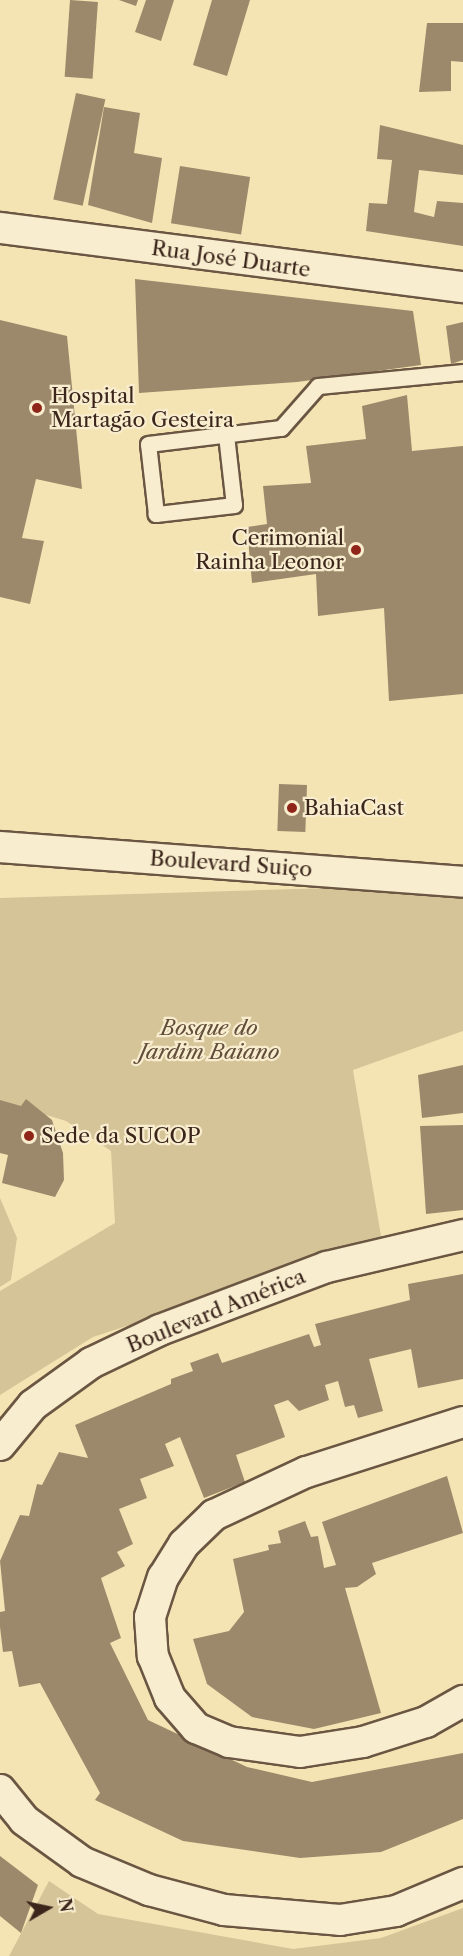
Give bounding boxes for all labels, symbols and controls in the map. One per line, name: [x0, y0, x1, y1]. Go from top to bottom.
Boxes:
street label: Rua José Duarte: [150, 235, 312, 283]
place label: Hospital Martagão Gesteira: [51, 383, 234, 433]
marker: Hospital Martagão Gesteira: [28, 399, 46, 417]
place label: Cerimonial Rainha Leonor: [195, 525, 344, 575]
marker: Cerimonial Rainha Leonor: [349, 543, 363, 557]
place label: BahiaCast: [304, 795, 404, 821]
marker: BahiaCast: [285, 801, 299, 815]
street label: Boulevard Suiço: [149, 846, 313, 882]
park label: Bosque do Jardim Baiano: [139, 1015, 279, 1065]
place label: Sede da SUCOP: [41, 1123, 201, 1149]
marker: Sede da SUCOP: [22, 1129, 36, 1143]
street label: Boulevard América: [123, 1264, 309, 1358]
north arrow: [18, 1878, 78, 1938]
text: N: [55, 1897, 77, 1914]

